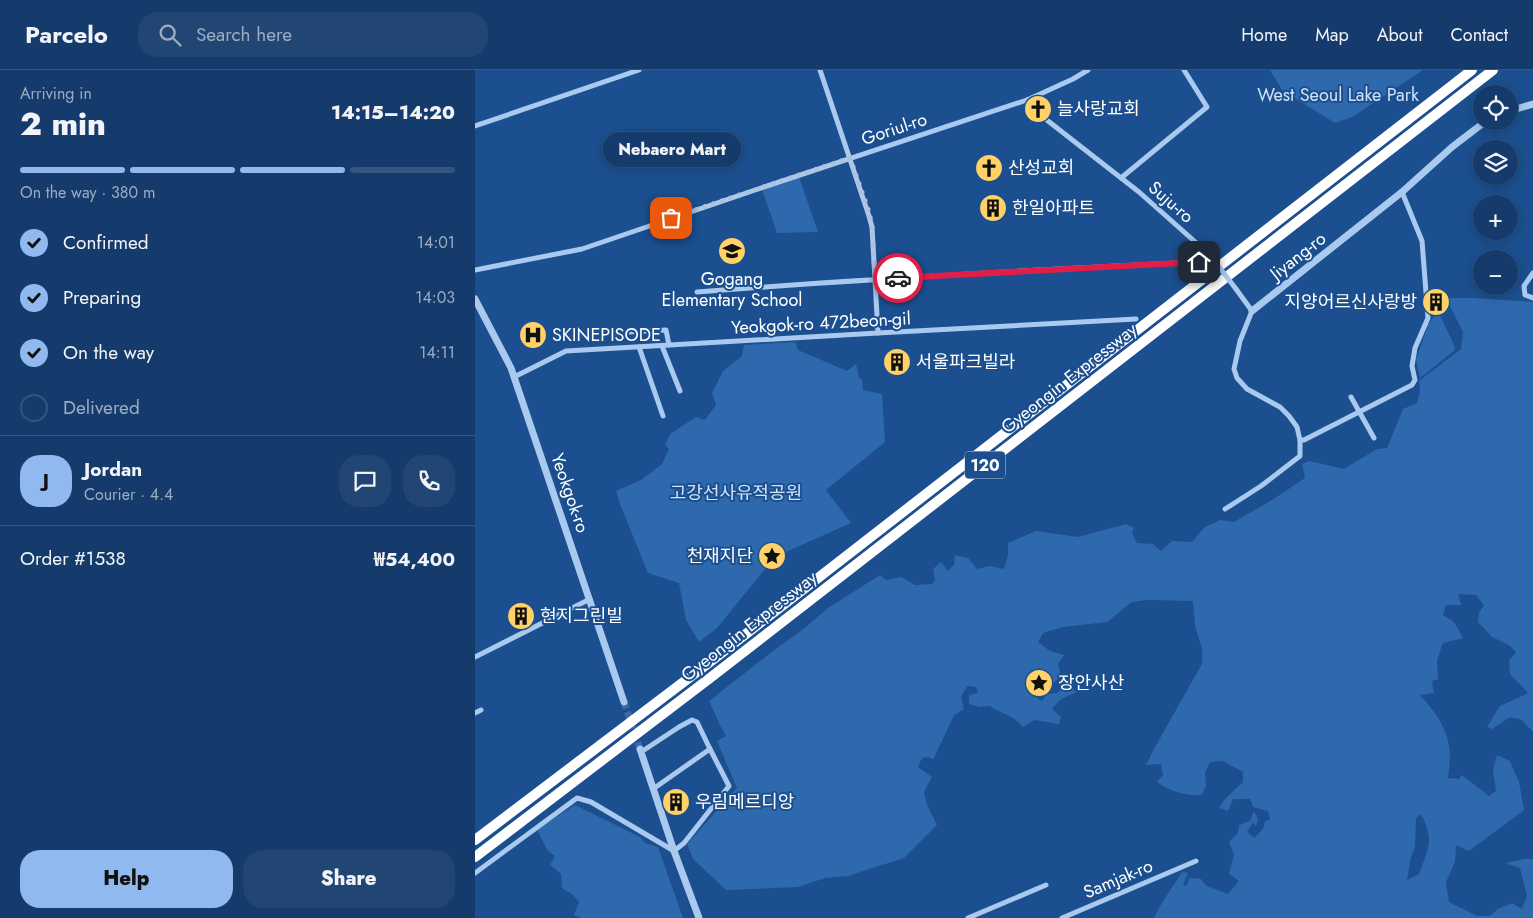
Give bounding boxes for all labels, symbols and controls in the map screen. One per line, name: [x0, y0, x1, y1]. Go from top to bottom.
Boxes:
search box: [138, 12, 488, 57]
text: Parcelo: [25, 17, 108, 52]
icon: search: [156, 21, 184, 49]
text: Search here: [196, 21, 292, 48]
text: Home: [1241, 22, 1287, 48]
text: Map: [1315, 22, 1349, 48]
text: About: [1377, 22, 1422, 48]
text: Contact: [1450, 22, 1508, 48]
text: Arriving in: [20, 82, 92, 105]
park label: West Seoul Lake Park: [1257, 82, 1419, 108]
map controls: [1473, 85, 1518, 295]
button: locate: [1473, 85, 1518, 130]
church icon: 늘사랑교회: [1023, 94, 1053, 124]
place label: 늘사랑교회: [1057, 96, 1140, 122]
text: 14:15–14:20: [331, 99, 455, 126]
text: 2 min: [20, 101, 106, 147]
street label: Goriul-ro: [858, 106, 930, 152]
callout: Nebaero Mart: [602, 133, 740, 168]
text: Nebaero Mart: [618, 138, 726, 161]
button: layers: [1473, 140, 1518, 185]
church icon: 산성교회: [974, 153, 1004, 183]
place label: 산성교회: [1008, 155, 1074, 181]
street label: Suju-ro: [1143, 175, 1200, 229]
text: On the way · 380 m: [20, 181, 155, 204]
building icon: 한일아파트: [978, 193, 1008, 223]
place label: 한일아파트: [1012, 195, 1095, 221]
button: +: [1473, 195, 1518, 240]
pin: [650, 197, 692, 239]
icon: bag: [657, 204, 685, 232]
street label: Jiyang-ro: [1263, 226, 1332, 287]
icon: check: [20, 229, 48, 257]
text: Confirmed: [63, 229, 149, 256]
text: 14:01: [417, 231, 455, 254]
school or university icon: Gogang Elementary School: [717, 236, 747, 266]
pin: [1178, 241, 1220, 283]
icon: home: [1185, 248, 1213, 276]
button: −: [1473, 250, 1518, 295]
courier: [873, 253, 923, 303]
icon: car: [884, 264, 912, 292]
place label: Gogang Elementary School: [662, 266, 802, 313]
icon: check: [20, 284, 48, 312]
text: Preparing: [63, 284, 141, 311]
text: 14:03: [415, 286, 455, 309]
building icon: 지양어르신사랑방: [1421, 287, 1451, 317]
place label: 지양어르신사랑방: [1285, 289, 1417, 315]
street label: Yeokgok-ro 472beon-gil: [731, 305, 911, 341]
street label: Gyeongin Expressway: [995, 317, 1143, 439]
hospital icon: SKINEPISODE: [518, 320, 548, 350]
place label: SKINEPISODE: [552, 322, 661, 348]
icon: check: [20, 339, 48, 367]
text: On the way: [63, 339, 154, 366]
text: 14:11: [419, 341, 455, 364]
building icon: 서울파크빌라: [882, 347, 912, 377]
place label: 서울파크빌라: [916, 349, 1016, 375]
text: Delivered: [63, 394, 140, 421]
street label: Yeokgok-ro: [544, 450, 596, 536]
road number: 120: [965, 452, 1005, 478]
button: chat: [339, 455, 391, 507]
button: phone: [403, 455, 455, 507]
text: Jordan: [84, 456, 142, 483]
text: J: [43, 467, 49, 494]
park label: 고강선사유적공원: [670, 480, 802, 506]
text: Courier · 4.4: [84, 483, 173, 506]
place icon: 천재지단: [757, 541, 787, 571]
place label: 천재지단: [687, 543, 753, 569]
text: Order #1538: [20, 545, 126, 572]
text: ₩54,400: [374, 546, 455, 573]
street label: Gyeongin Expressway: [675, 565, 823, 687]
building icon: 현지그린빌: [506, 601, 536, 631]
place label: 현지그린빌: [540, 603, 623, 629]
place icon: 장안사산: [1024, 668, 1054, 698]
place label: 장안사산: [1058, 670, 1124, 696]
building icon: 우림메르디앙: [661, 787, 691, 817]
place label: 우림메르디앙: [695, 789, 794, 815]
button: Help: [20, 850, 233, 908]
button: Share: [243, 850, 455, 908]
street label: Samjak-ro: [1079, 853, 1157, 905]

